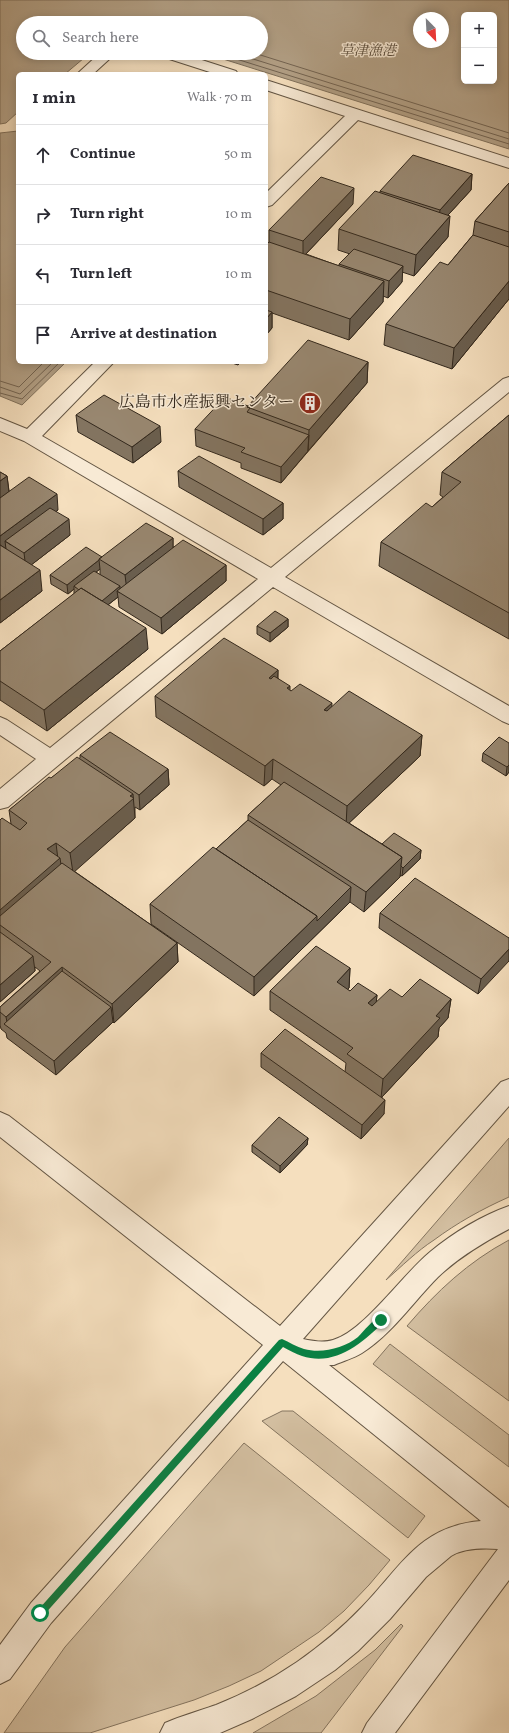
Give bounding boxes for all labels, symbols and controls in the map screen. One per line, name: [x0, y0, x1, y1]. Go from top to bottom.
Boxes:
north arrow: [413, 12, 449, 48]
map controls: [461, 12, 497, 84]
button: +: [461, 12, 497, 48]
search box: [16, 16, 268, 60]
icon: search: [30, 27, 52, 49]
text: Search here: [62, 28, 139, 49]
water label: 草津漁港: [340, 42, 398, 61]
button: −: [461, 48, 497, 84]
text: 1 min: [32, 87, 76, 110]
text: Walk · 70 m: [187, 89, 252, 107]
icon: ahead: [32, 144, 54, 166]
text: Continue: [70, 144, 135, 165]
text: 50 m: [224, 146, 252, 164]
icon: right: [32, 204, 54, 226]
text: Turn right: [70, 204, 144, 225]
text: 10 m: [225, 206, 252, 224]
icon: left: [32, 264, 54, 286]
text: Turn left: [70, 264, 132, 285]
text: 10 m: [225, 266, 252, 284]
icon: arrive: [32, 324, 54, 346]
text: Arrive at destination: [70, 324, 217, 345]
building icon: 広島市水産振興センター: [297, 390, 323, 416]
place label: 広島市水産振興センター: [119, 392, 294, 414]
route end: [372, 1311, 390, 1329]
route start: [31, 1604, 49, 1622]

